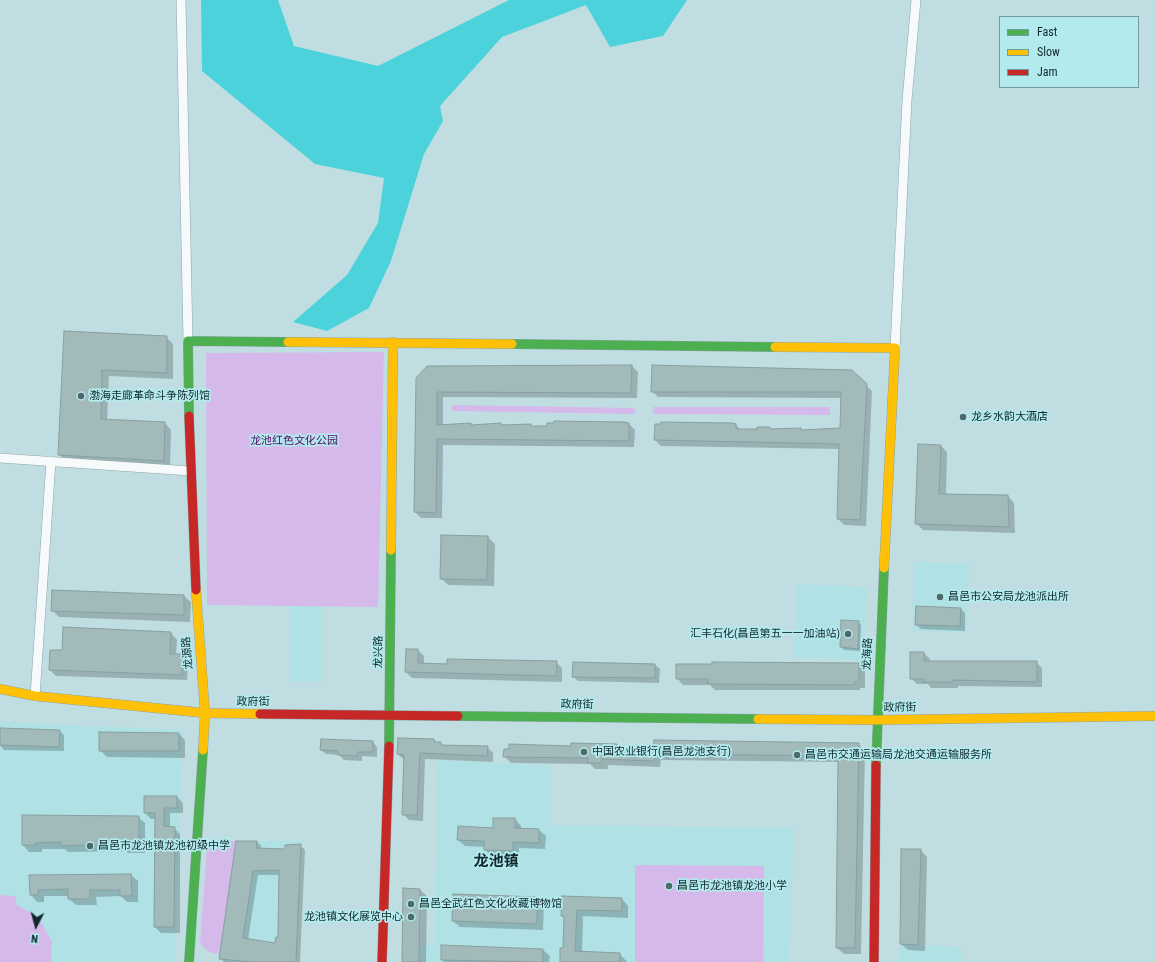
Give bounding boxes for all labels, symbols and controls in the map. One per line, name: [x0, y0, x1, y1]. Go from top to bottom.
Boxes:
legend: [999, 16, 1139, 88]
text: Fast: [1037, 25, 1057, 39]
text: Slow: [1037, 45, 1060, 59]
text: Jam: [1037, 65, 1058, 79]
place label: 渤海走廊革命斗争陈列馆: [89, 389, 210, 403]
marker: 渤海走廊革命斗争陈列馆: [76, 391, 86, 401]
place label: 龙乡水韵大酒店: [971, 410, 1048, 424]
marker: 龙乡水韵大酒店: [958, 412, 968, 422]
park label: 龙池红色文化公园: [250, 434, 338, 448]
place label: 昌邑市公安局龙池派出所: [948, 590, 1069, 604]
marker: 昌邑市公安局龙池派出所: [935, 592, 945, 602]
place label: 汇丰石化(昌邑第五一一加油站): [690, 627, 840, 641]
marker: 汇丰石化(昌邑第五一一加油站): [843, 629, 853, 639]
street label: 龙兴路: [372, 635, 386, 669]
street label: 龙源路: [180, 636, 196, 670]
street label: 龙海路: [861, 637, 875, 671]
street label: 政府街: [237, 695, 269, 709]
street label: 政府街: [560, 698, 594, 712]
street label: 政府街: [883, 701, 917, 715]
place label: 中国农业银行(昌邑龙池支行): [592, 745, 731, 759]
marker: 中国农业银行(昌邑龙池支行): [579, 747, 589, 757]
place label: 昌邑市交通运输局龙池交通运输服务所: [805, 748, 992, 762]
marker: 昌邑市交通运输局龙池交通运输服务所: [792, 750, 802, 760]
place label: 昌邑市龙池镇龙池初级中学: [98, 839, 230, 853]
marker: 昌邑市龙池镇龙池初级中学: [85, 841, 95, 851]
district label: 龙池镇: [474, 853, 518, 871]
place label: 昌邑市龙池镇龙池小学: [677, 879, 787, 893]
marker: 昌邑市龙池镇龙池小学: [664, 881, 674, 891]
place label: 昌邑全武红色文化收藏博物馆: [419, 897, 562, 911]
marker: 昌邑全武红色文化收藏博物馆: [406, 899, 416, 909]
north arrow: [16, 906, 56, 946]
place label: 龙池镇文化展览中心: [304, 910, 403, 924]
marker: 龙池镇文化展览中心: [406, 912, 416, 922]
text: N: [31, 932, 39, 945]

